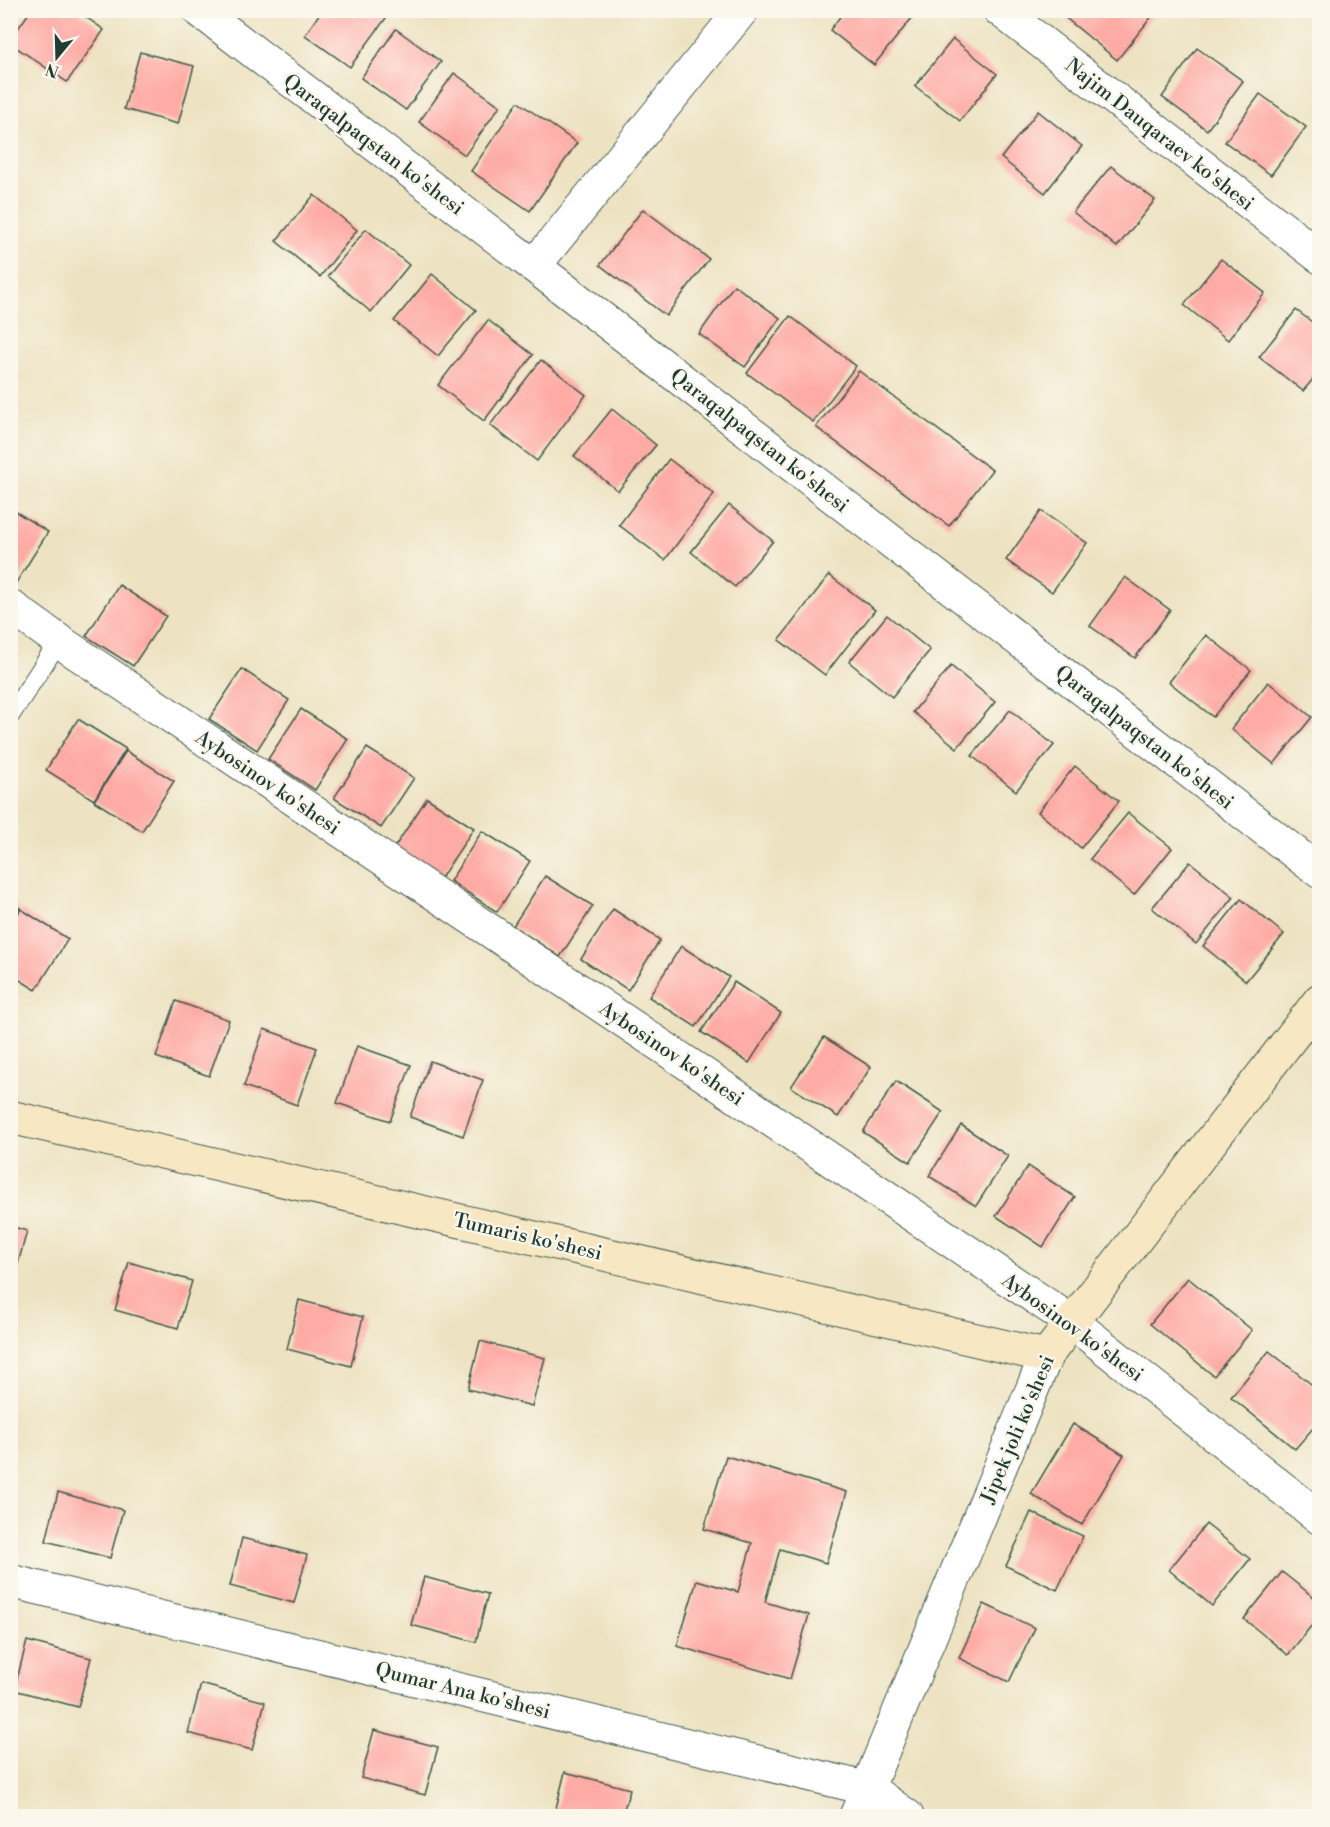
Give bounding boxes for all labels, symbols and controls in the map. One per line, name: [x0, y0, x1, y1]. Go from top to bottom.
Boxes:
north arrow: [27, 27, 87, 87]
street label: Najim Dauqaraev ko'shesi: [1060, 54, 1259, 217]
text: N: [43, 59, 62, 82]
street label: Qaraqalpaqstan ko'shesi: [278, 69, 469, 222]
street label: Qaraqalpaqstan ko'shesi: [665, 364, 854, 519]
street label: Qaraqalpaqstan ko'shesi: [1050, 661, 1239, 816]
street label: Aybosinov ko'shesi: [189, 725, 345, 841]
street label: Aybosinov ko'shesi: [593, 996, 749, 1112]
street label: Tumaris ko'shesi: [451, 1208, 605, 1267]
street label: Aybosinov ko'shesi: [996, 1268, 1148, 1388]
street label: Jipek joli ko'shesi: [976, 1351, 1061, 1508]
street label: Qumar Ana ko'shesi: [373, 1658, 553, 1725]

